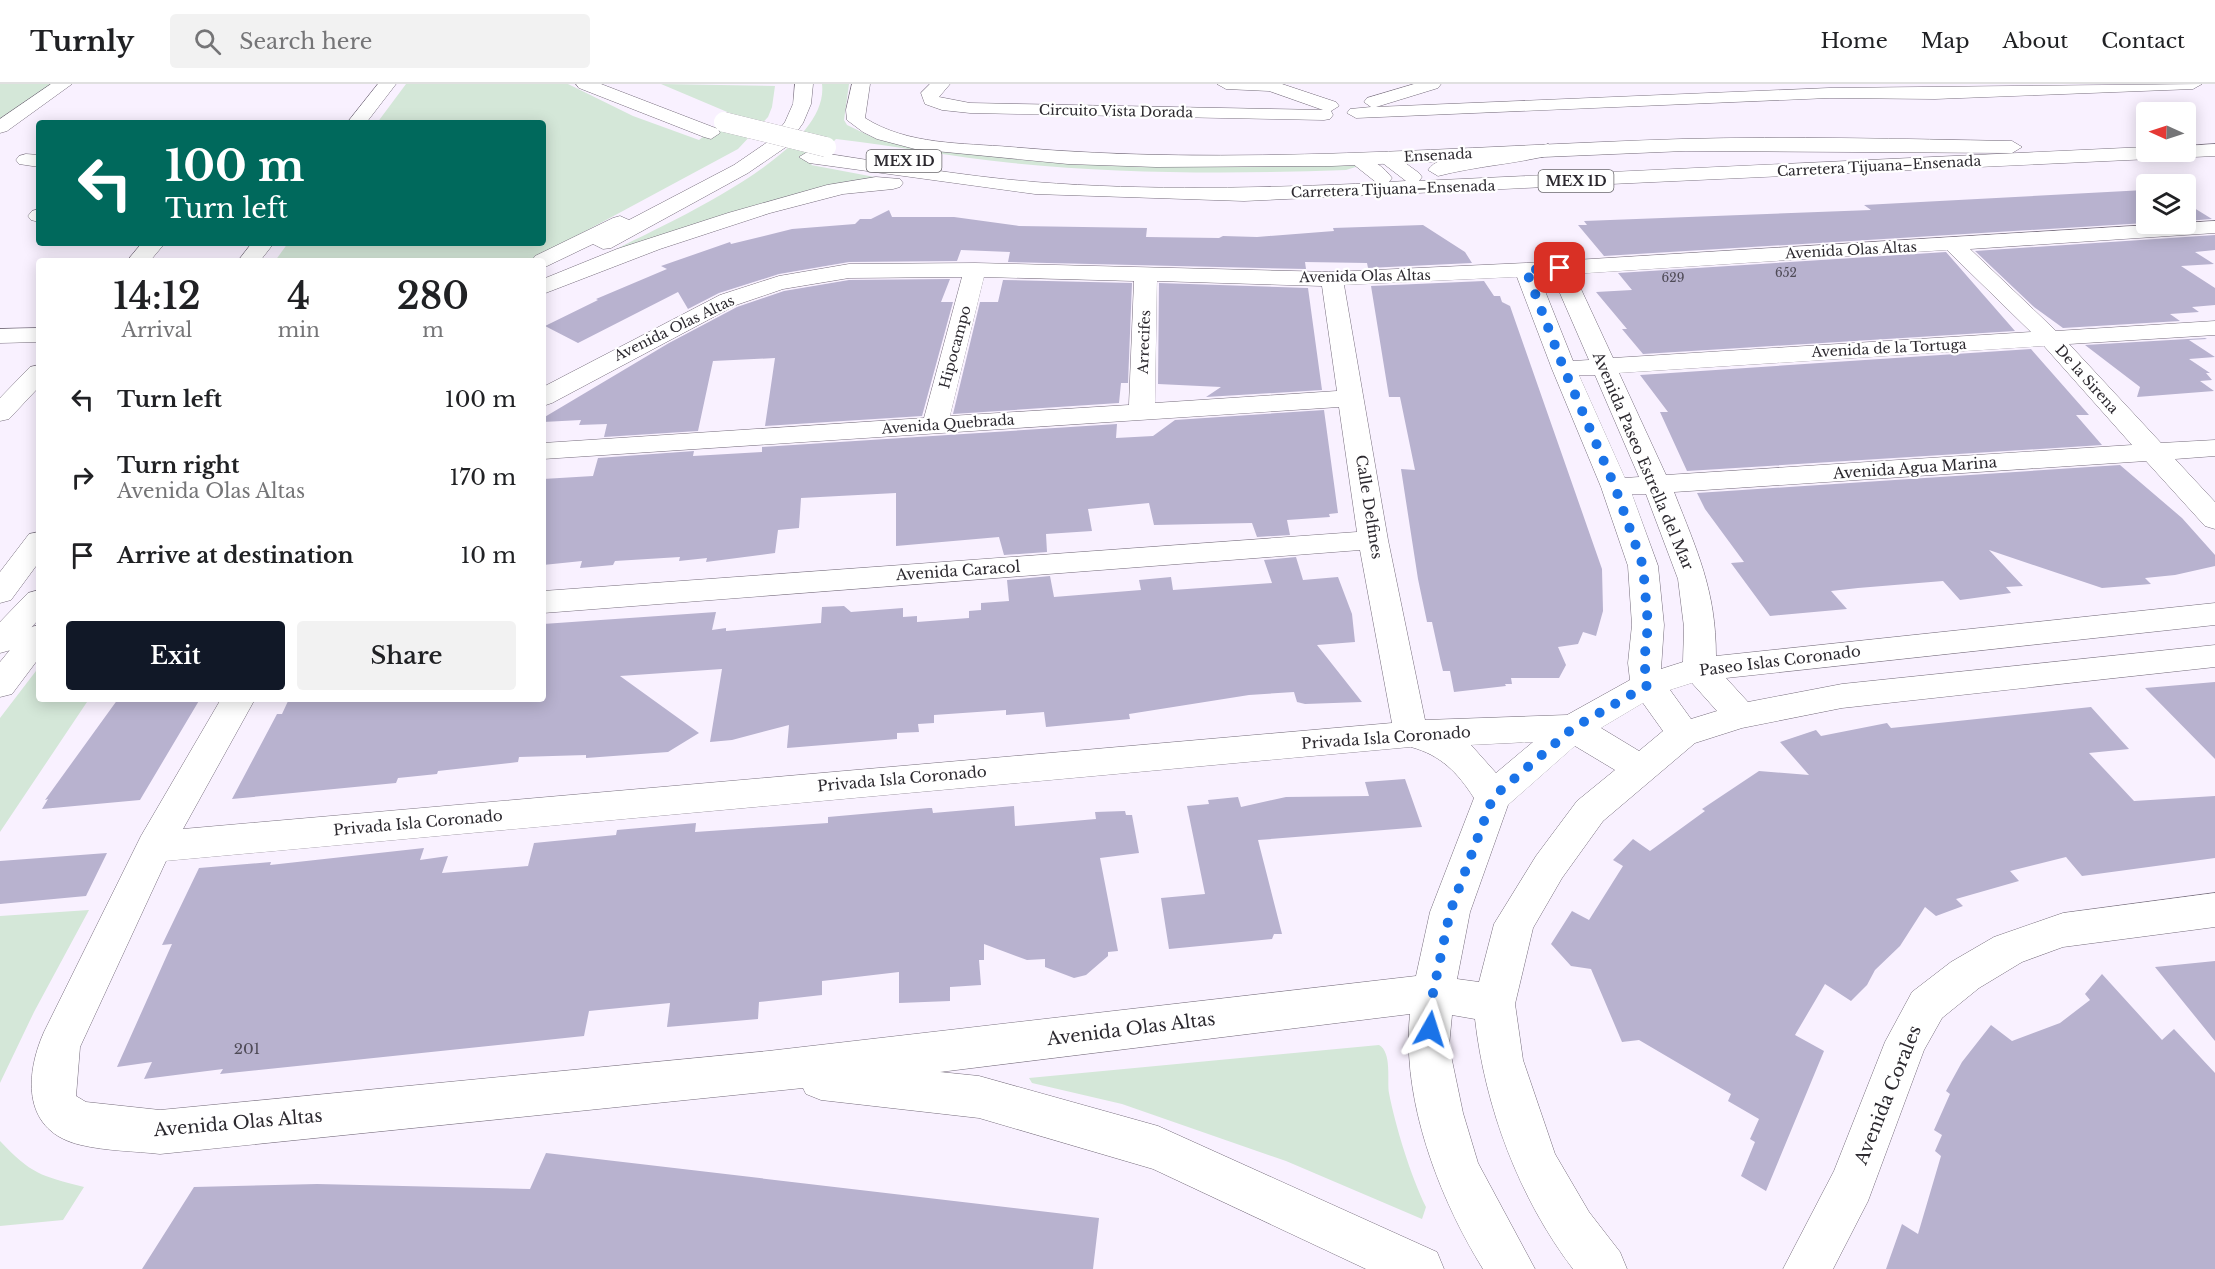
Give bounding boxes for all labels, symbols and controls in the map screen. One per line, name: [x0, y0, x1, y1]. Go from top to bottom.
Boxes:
search box: [170, 14, 590, 68]
text: Turnly: [30, 24, 134, 59]
icon: search: [191, 25, 224, 58]
text: Search here: [239, 28, 372, 55]
text: Home: [1821, 28, 1888, 54]
text: Map: [1921, 28, 1969, 54]
text: About: [2002, 28, 2068, 54]
text: Contact: [2101, 28, 2185, 54]
street label: Circuito Vista Dorada: [1039, 101, 1193, 121]
north arrow: [2136, 102, 2196, 162]
map controls: [2136, 102, 2196, 234]
text: 100 m: [165, 140, 304, 192]
icon: left: [66, 144, 144, 222]
street label: Ensenada: [1403, 144, 1473, 166]
road number: MEX 1D: [866, 150, 942, 172]
street label: Carretera Tijuana–Ensenada: [1776, 152, 1982, 180]
road number: MEX 1D: [1538, 170, 1614, 192]
button: layers: [2136, 174, 2196, 234]
street label: Carretera Tijuana–Ensenada: [1290, 176, 1496, 202]
text: Turn left: [165, 192, 288, 225]
street label: Avenida Olas Altas: [1784, 238, 1917, 262]
pin: [1534, 242, 1585, 293]
icon: arrive: [1543, 251, 1576, 284]
house number: 652: [1775, 265, 1797, 280]
street label: Avenida Olas Altas: [1298, 266, 1431, 286]
house number: 629: [1662, 270, 1684, 285]
text: 14:12: [113, 274, 201, 319]
text: 4: [287, 274, 310, 319]
text: 280: [397, 274, 469, 319]
street label: Avenida Olas Altas: [610, 291, 737, 365]
street label: Hipocampo: [935, 303, 975, 391]
street label: Arrecifes: [1134, 310, 1154, 375]
text: Arrival: [121, 318, 192, 342]
text: min: [278, 318, 320, 342]
text: m: [422, 318, 444, 342]
street label: Avenida de la Tortuga: [1810, 335, 1967, 361]
street label: De la Sirena: [2051, 341, 2123, 417]
street label: Avenida Paseo Estrella del Mar: [1588, 348, 1698, 573]
icon: left: [66, 383, 99, 416]
text: Turn left: [117, 386, 222, 413]
text: 100 m: [445, 386, 516, 413]
street label: Avenida Quebrada: [880, 410, 1015, 438]
text: Turn right: [117, 452, 239, 479]
street label: Avenida Agua Marina: [1831, 452, 1998, 483]
street label: Calle Delfines: [1352, 453, 1387, 561]
icon: right: [66, 461, 99, 494]
text: 170 m: [450, 464, 516, 491]
text: Avenida Olas Altas: [117, 479, 305, 503]
icon: arrive: [66, 539, 99, 572]
text: Arrive at destination: [117, 542, 354, 569]
text: 10 m: [461, 542, 516, 569]
street label: Avenida Caracol: [894, 557, 1021, 584]
button: Exit: [66, 621, 285, 690]
button: Share: [297, 621, 516, 690]
street label: Paseo Islas Coronado: [1698, 641, 1862, 680]
street label: Privada Isla Coronado: [1301, 722, 1472, 753]
street label: Privada Isla Coronado: [816, 762, 988, 795]
street label: Privada Isla Coronado: [332, 806, 504, 839]
position arrow: [1398, 997, 1462, 1061]
street label: Avenida Olas Altas: [1045, 1008, 1216, 1050]
street label: Avenida Corales: [1850, 1022, 1926, 1169]
house number: 201: [234, 1039, 260, 1058]
street label: Avenida Olas Altas: [152, 1105, 323, 1141]

